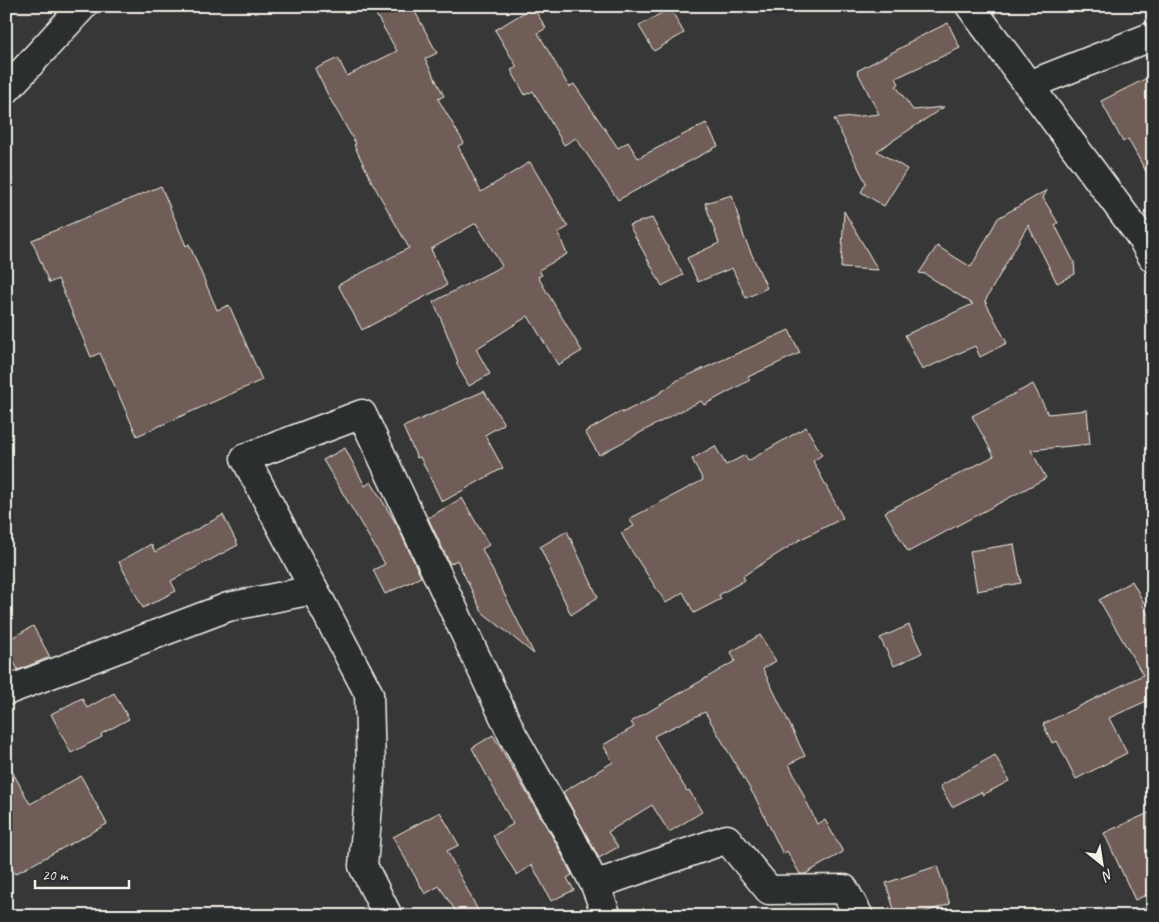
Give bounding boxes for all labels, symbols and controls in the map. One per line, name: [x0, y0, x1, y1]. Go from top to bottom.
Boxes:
north arrow: [1076, 840, 1126, 890]
scale bar: [35, 857, 129, 889]
text: N: [1098, 865, 1116, 886]
text: 20 m: [42, 866, 69, 885]

